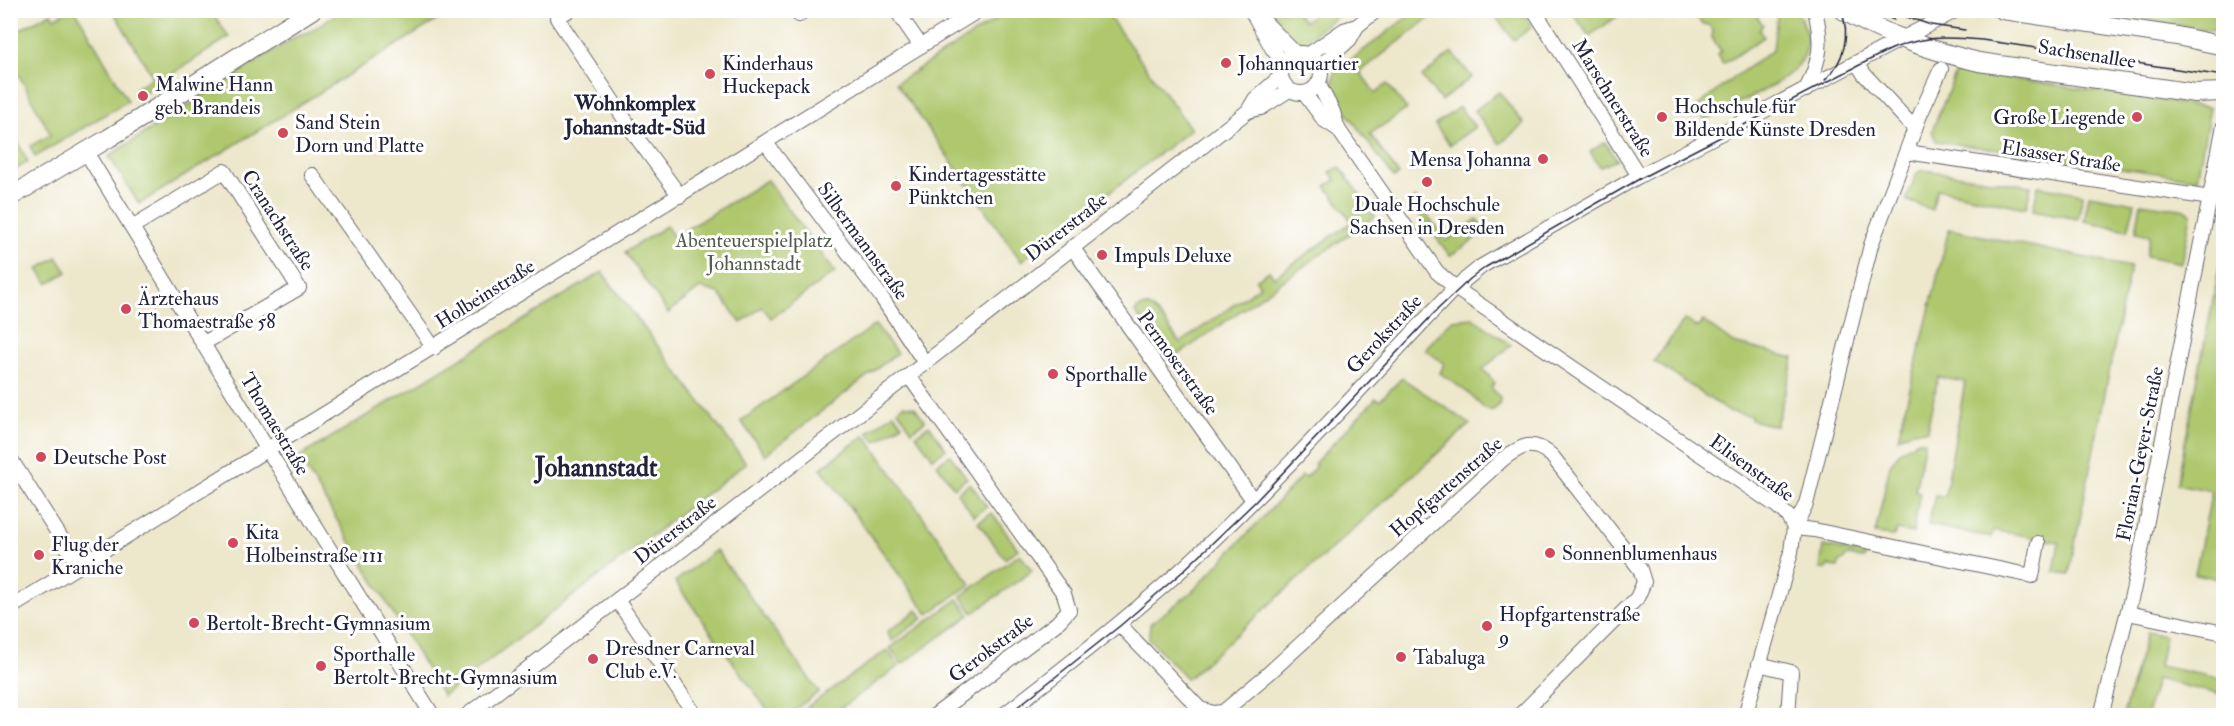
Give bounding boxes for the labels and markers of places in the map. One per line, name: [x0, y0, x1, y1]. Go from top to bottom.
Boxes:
place label: Kinderhaus Huckepack: [722, 51, 813, 100]
place label: Johannquartier: [1237, 51, 1359, 76]
marker: Johannquartier: [1219, 56, 1233, 70]
marker: Kinderhaus Huckepack: [703, 67, 717, 81]
place label: Malwine Hann geb. Brandeis: [155, 72, 273, 120]
marker: Malwine Hann geb. Brandeis: [136, 89, 150, 103]
place label: Hochschule für Bildende Künste Dresden: [1674, 94, 1876, 142]
place label: Große Liegende: [1993, 105, 2125, 130]
place label: Sand Stein Dorn und Platte: [295, 110, 424, 158]
marker: Hochschule für Bildende Künste Dresden: [1655, 110, 1669, 124]
marker: Große Liegende: [2130, 110, 2144, 124]
marker: Sand Stein Dorn und Platte: [276, 126, 290, 140]
place label: Mensa Johanna: [1409, 147, 1532, 172]
marker: Mensa Johanna: [1536, 152, 1550, 166]
place label: Kindertagesstätte Pünktchen: [908, 162, 1046, 210]
marker: Duale Hochschule Sachsen in Dresden: [1420, 175, 1434, 189]
marker: Kindertagesstätte Pünktchen: [889, 179, 903, 193]
place label: Duale Hochschule Sachsen in Dresden: [1350, 192, 1504, 240]
place label: Impuls Deluxe: [1114, 243, 1231, 269]
marker: Impuls Deluxe: [1095, 248, 1109, 262]
place label: Ärztehaus Thomaestraße 58: [137, 286, 276, 334]
marker: Ärztehaus Thomaestraße 58: [119, 302, 133, 316]
place label: Sporthalle: [1065, 362, 1147, 388]
marker: Sporthalle: [1046, 367, 1060, 381]
place label: Deutsche Post: [53, 445, 167, 470]
marker: Deutsche Post: [34, 450, 48, 464]
place label: Kita Holbeinstraße 111: [245, 520, 383, 568]
place label: Flug der Kraniche: [51, 532, 123, 580]
marker: Kita Holbeinstraße 111: [226, 536, 240, 550]
place label: Sonnenblumenhaus: [1562, 541, 1717, 566]
marker: Sonnenblumenhaus: [1543, 546, 1557, 560]
marker: Flug der Kraniche: [32, 548, 46, 562]
place label: Hopfgartenstraße 9: [1497, 602, 1640, 650]
place label: Bertolt-Brecht-Gymnasium: [206, 611, 431, 636]
marker: Bertolt-Brecht-Gymnasium: [187, 616, 201, 630]
marker: Hopfgartenstraße 9: [1480, 619, 1494, 633]
place label: Dresdner Carneval Club e.V.: [605, 636, 755, 684]
place label: Sporthalle Bertolt-Brecht-Gymnasium: [333, 642, 558, 690]
place label: Tabaluga: [1413, 645, 1486, 670]
marker: Tabaluga: [1394, 650, 1408, 664]
marker: Dresdner Carneval Club e.V.: [586, 652, 600, 666]
marker: Sporthalle Bertolt-Brecht-Gymnasium: [314, 659, 328, 673]

